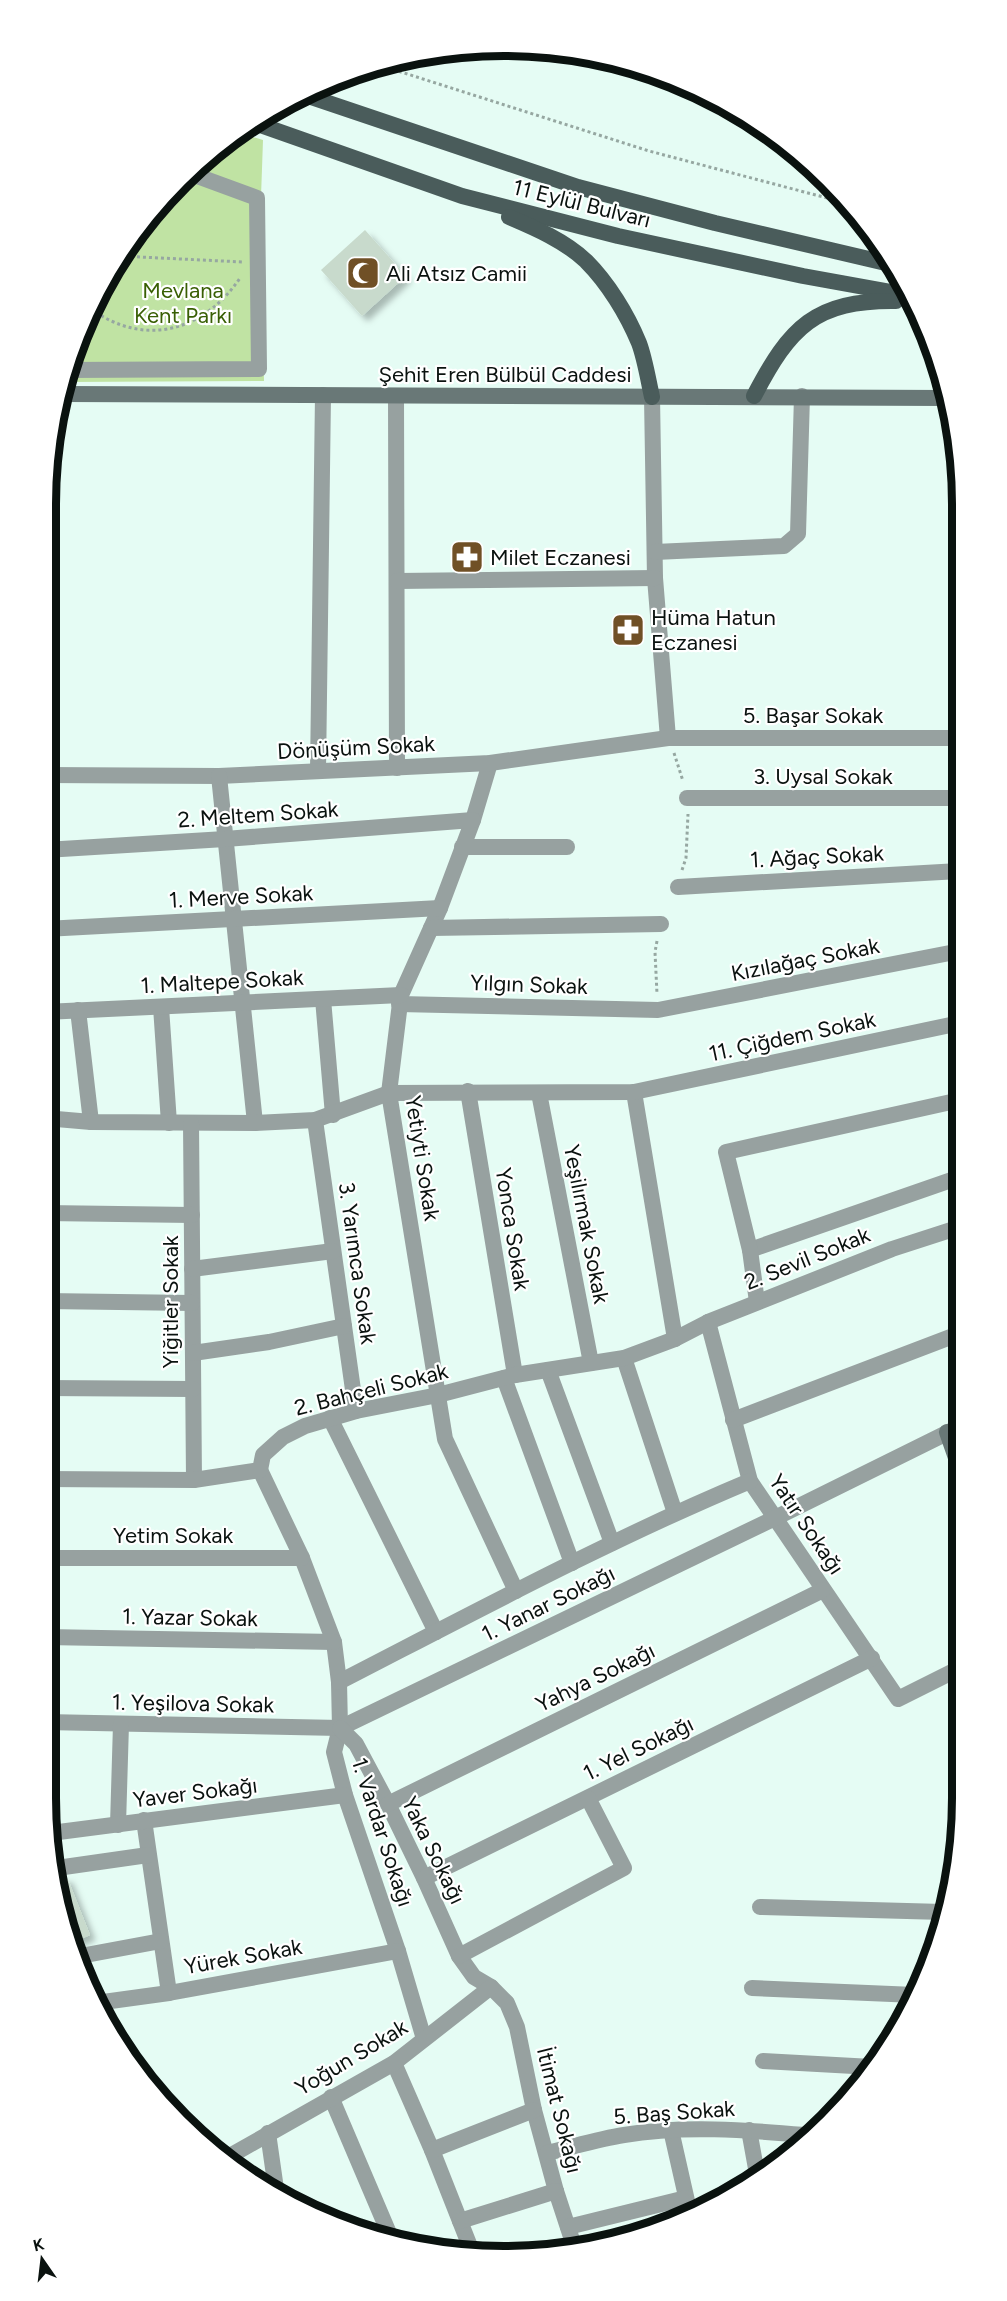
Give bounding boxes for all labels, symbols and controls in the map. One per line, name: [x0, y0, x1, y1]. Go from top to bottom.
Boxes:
street label: 11 Eylül Bulvarı: [510, 173, 654, 234]
mosque icon: Ali Atsız Camii: [345, 255, 381, 291]
place label: Ali Atsız Camii: [386, 260, 527, 287]
park label: Mevlana Kent Parkı: [134, 277, 232, 329]
street label: Şehit Eren Bülbül Caddesi: [378, 361, 632, 388]
pharmacy icon: Milet Eczanesi: [449, 539, 485, 575]
place label: Milet Eczanesi: [490, 544, 631, 571]
place label: Hüma Hatun Eczanesi: [651, 604, 776, 656]
pharmacy icon: Hüma Hatun Eczanesi: [610, 612, 646, 648]
street label: 5. Başar Sokak: [743, 702, 884, 729]
street label: Dönüşüm Sokak: [277, 730, 436, 765]
street label: 3. Uysal Sokak: [753, 763, 893, 790]
street label: 2. Meltem Sokak: [177, 795, 340, 834]
street label: 1. Ağaç Sokak: [749, 839, 885, 873]
street label: 1. Merve Sokak: [168, 879, 314, 914]
street label: Kızılağaç Sokak: [729, 932, 882, 987]
street label: 1. Maltepe Sokak: [140, 964, 304, 999]
street label: Yılgın Sokak: [470, 969, 589, 1000]
street label: 11. Çiğdem Sokak: [706, 1006, 878, 1067]
street label: Yetiyti Sokak: [399, 1094, 446, 1223]
street label: Yeşilırmak Sokak: [558, 1142, 615, 1306]
street label: Yonca Sokak: [489, 1166, 536, 1293]
street label: 3. Yarımca Sokak: [333, 1180, 382, 1346]
street label: 2. Sevil Sokak: [740, 1221, 874, 1296]
street label: Yiğitler Sokak: [157, 1235, 184, 1369]
street label: 2. Bahçeli Sokak: [292, 1357, 451, 1422]
street label: Yatır Sokağı: [763, 1469, 850, 1580]
street label: Yetim Sokak: [113, 1522, 233, 1549]
street label: 1. Yanar Sokağı: [477, 1560, 619, 1647]
street label: 1. Yazar Sokak: [122, 1603, 258, 1632]
street label: Yahya Sokağı: [531, 1637, 659, 1718]
street label: 1. Yeşilova Sokak: [112, 1689, 275, 1718]
street label: 1. Yel Sokağı: [579, 1710, 698, 1787]
street label: 1. Vardar Sokağı: [346, 1754, 419, 1910]
street label: Yaver Sokağı: [131, 1771, 259, 1814]
street label: Yaka Sokağı: [396, 1792, 471, 1908]
street label: Yürek Sokak: [182, 1933, 304, 1980]
street label: Yoğun Sokak: [290, 2013, 413, 2102]
street label: İtimat Sokağı: [531, 2044, 588, 2176]
street label: 5. Baş Sokak: [612, 2095, 736, 2130]
north arrow: [12, 2229, 72, 2289]
text: K: [31, 2234, 46, 2255]

